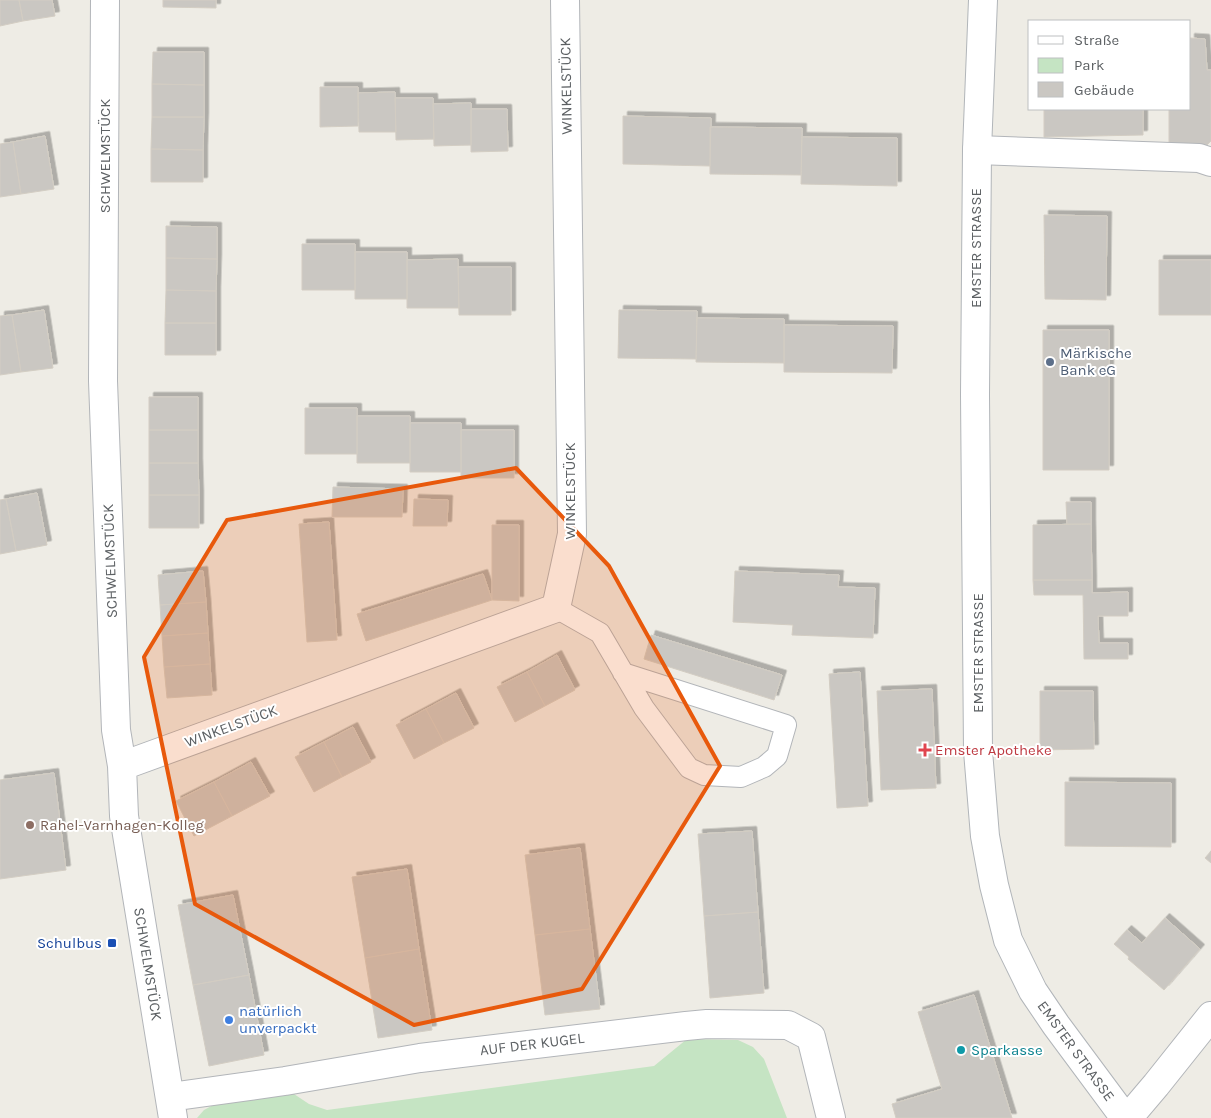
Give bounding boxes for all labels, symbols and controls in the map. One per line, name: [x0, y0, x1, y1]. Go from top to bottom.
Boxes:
legend: [1028, 20, 1191, 110]
text: Straße: [1074, 31, 1119, 49]
street label: WINKELSTÜCK: [556, 37, 576, 135]
text: Park: [1074, 56, 1104, 74]
text: Gebäude: [1074, 81, 1134, 99]
street label: SCHWELMSTÜCK: [96, 99, 114, 213]
street label: EMSTER STRASSE: [967, 188, 985, 308]
place label: Märkische Bank eG: [1060, 344, 1132, 379]
marker: Märkische Bank eG: [1044, 356, 1056, 368]
street label: WINKELSTÜCK: [561, 442, 579, 540]
street label: SCHWELMSTÜCK: [99, 503, 121, 619]
street label: EMSTER STRASSE: [969, 593, 987, 713]
street label: WINKELSTÜCK: [182, 701, 280, 751]
place label: Emster Apotheke: [935, 741, 1052, 759]
marker: Emster Apotheke: [919, 744, 931, 756]
place label: Rahel-Varnhagen-Kolleg: [40, 816, 204, 834]
marker: Rahel-Varnhagen-Kolleg: [24, 819, 36, 831]
street label: SCHWELMSTÜCK: [130, 906, 166, 1022]
place label: Schulbus: [37, 934, 102, 952]
marker: Schulbus: [106, 937, 118, 949]
street label: EMSTER STRASSE: [1033, 997, 1119, 1105]
place label: natürlich unverpackt: [239, 1002, 317, 1037]
marker: natürlich unverpackt: [223, 1014, 235, 1026]
street label: AUF DER KUGEL: [479, 1029, 585, 1059]
place label: Sparkasse: [971, 1041, 1043, 1059]
marker: Sparkasse: [955, 1044, 967, 1056]

